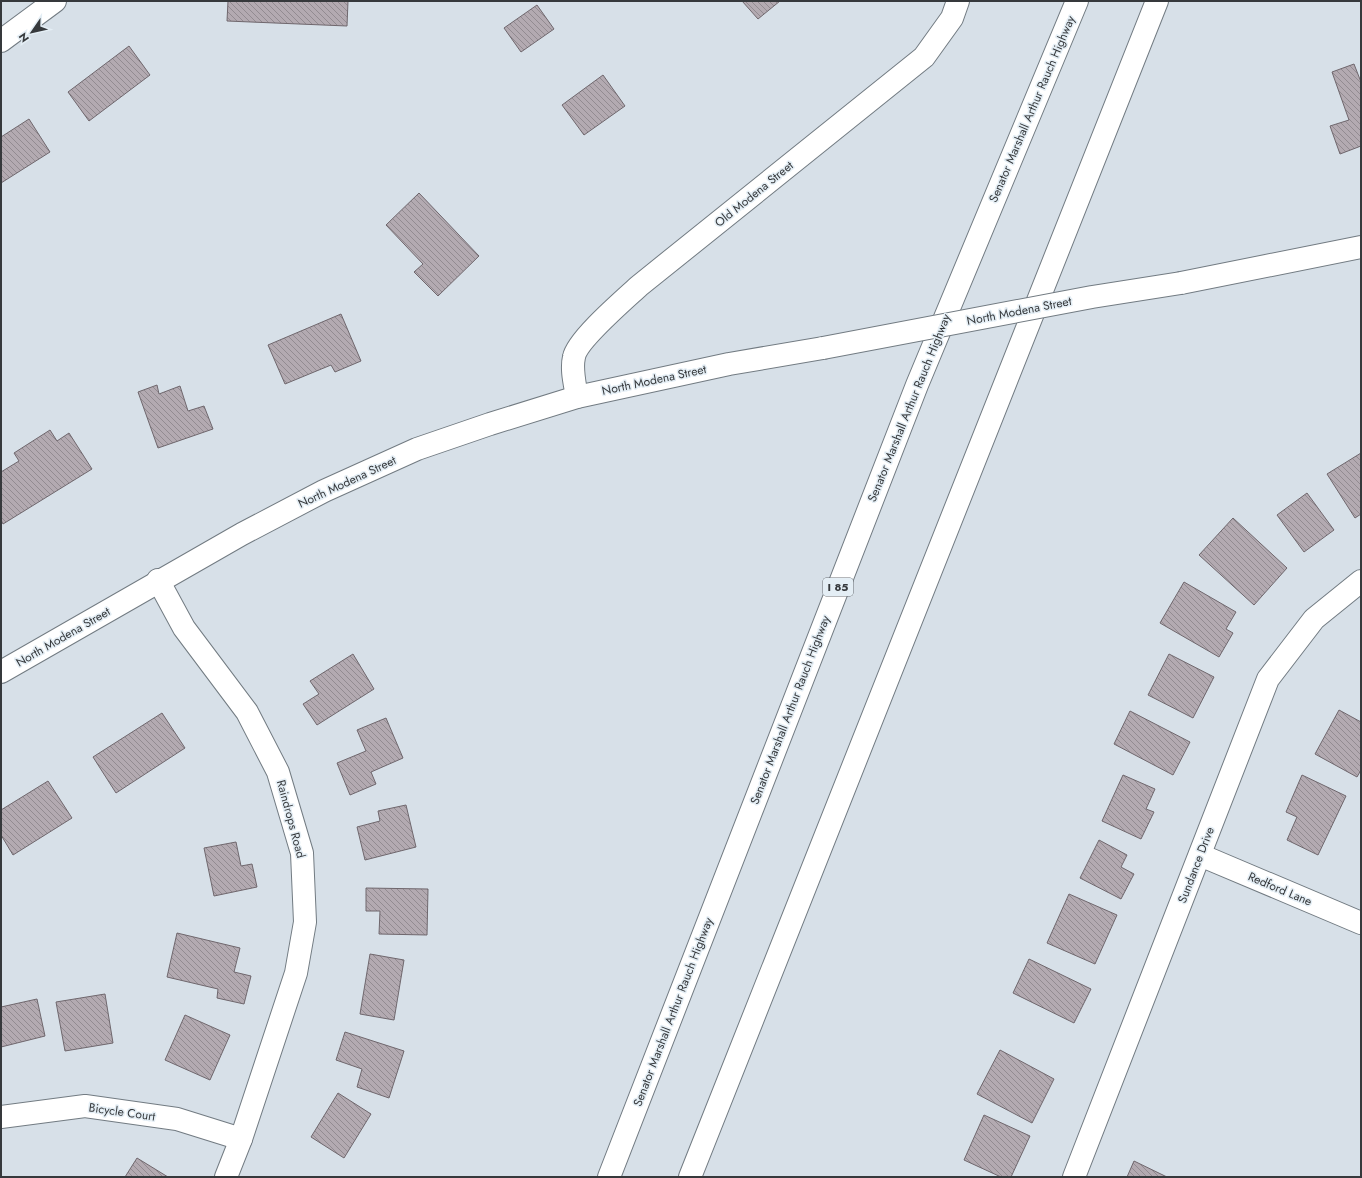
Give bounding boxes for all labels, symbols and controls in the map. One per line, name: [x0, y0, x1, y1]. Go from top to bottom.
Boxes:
north arrow: [12, 12, 52, 52]
street label: Senator Marshall Arthur Rauch Highway: [984, 12, 1080, 205]
text: N: [15, 29, 33, 46]
street label: Old Modena Street: [711, 157, 797, 231]
street label: North Modena Street: [965, 292, 1073, 330]
street label: Senator Marshall Arthur Rauch Highway: [863, 311, 955, 505]
street label: North Modena Street: [600, 360, 708, 400]
street label: North Modena Street: [295, 451, 399, 513]
road number: I 85: [823, 578, 853, 596]
street label: North Modena Street: [12, 603, 114, 671]
street label: Senator Marshall Arthur Rauch Highway: [746, 612, 835, 807]
street label: Raindrops Road: [272, 778, 310, 860]
street label: Sundance Drive: [1173, 824, 1219, 906]
street label: Redford Lane: [1245, 867, 1315, 911]
street label: Senator Marshall Arthur Rauch Highway: [629, 914, 718, 1109]
street label: Bicycle Court: [88, 1098, 157, 1126]

